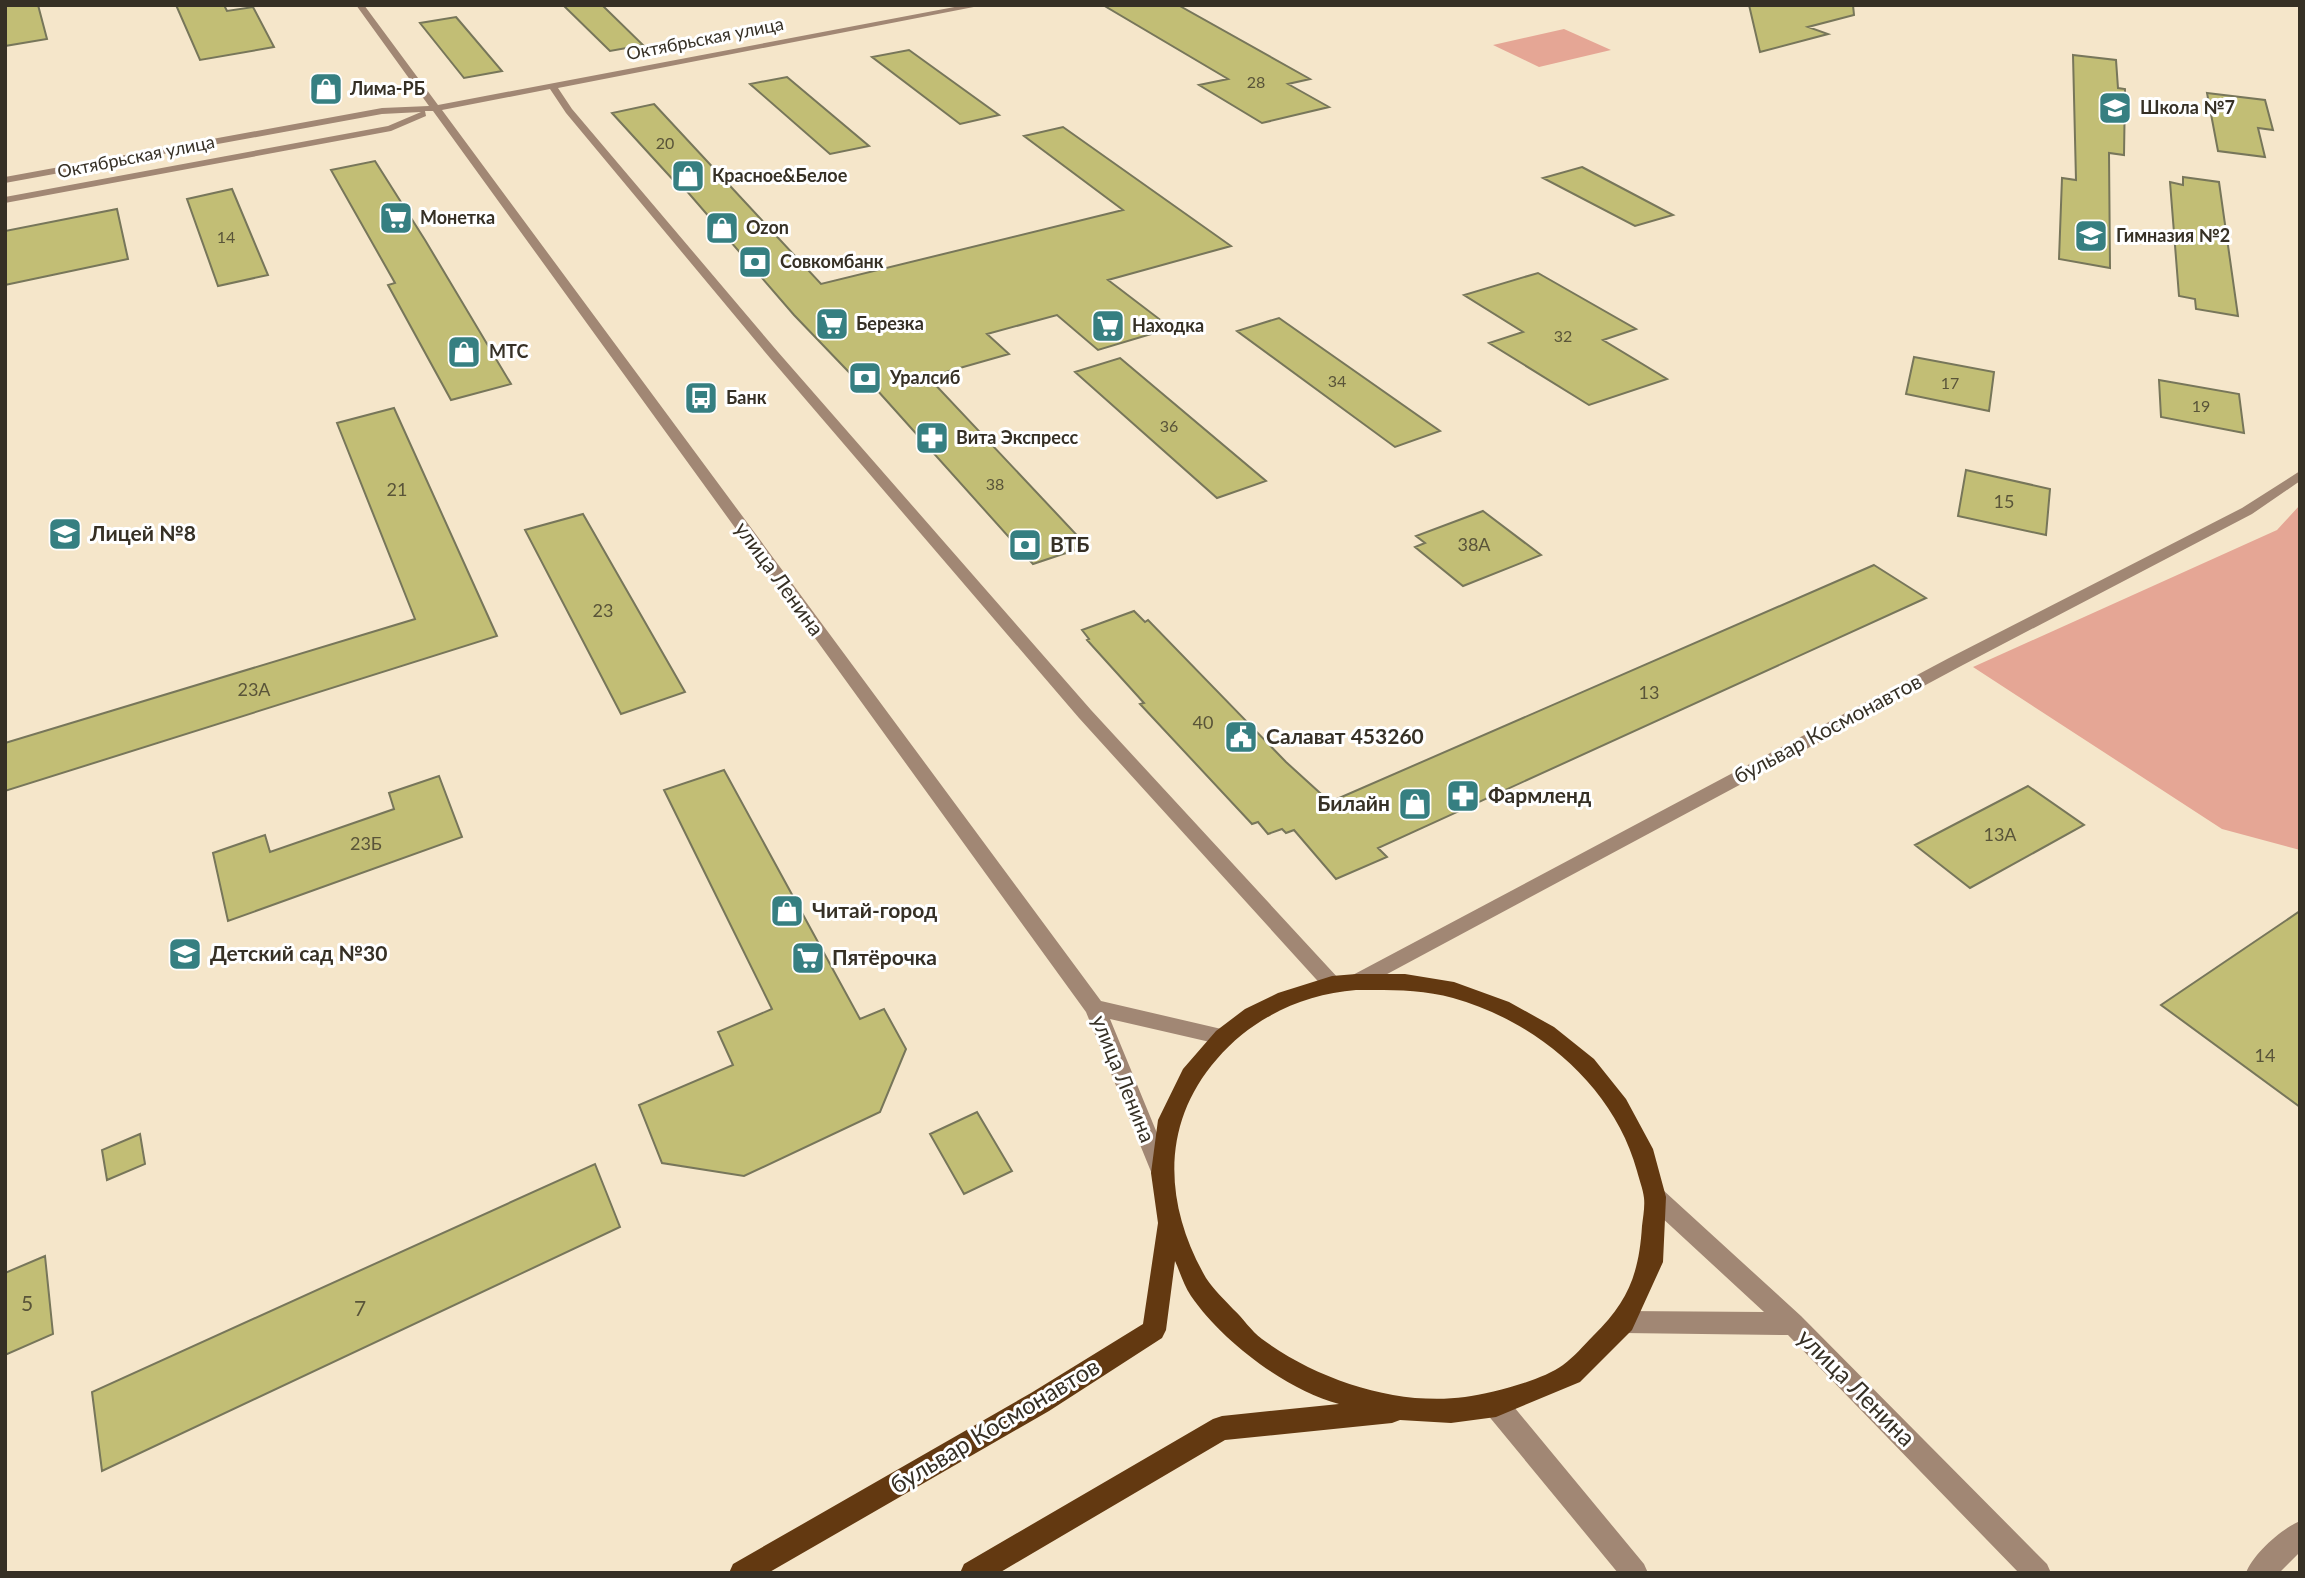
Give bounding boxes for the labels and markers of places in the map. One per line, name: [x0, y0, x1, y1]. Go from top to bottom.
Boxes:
shop icon: Лима-РБ: [307, 70, 345, 108]
place label: Лима-РБ: [349, 77, 425, 99]
school or university icon: Школа №7: [2096, 89, 2134, 127]
place label: Школа №7: [2140, 96, 2235, 118]
shop icon: Красное&Белое: [669, 157, 707, 195]
place label: Красное&Белое: [712, 164, 848, 186]
supermarket icon: Монетка: [377, 199, 415, 237]
place label: Монетка: [420, 206, 495, 228]
shop icon: Ozon: [703, 209, 741, 247]
place label: Ozon: [746, 216, 789, 238]
school or university icon: Гимназия №2: [2072, 217, 2110, 255]
place label: Гимназия №2: [2116, 224, 2230, 246]
bank icon: Совкомбанк: [736, 243, 774, 281]
place label: Совкомбанк: [780, 250, 884, 272]
supermarket icon: Березка: [813, 305, 851, 343]
supermarket icon: Находка: [1089, 307, 1127, 345]
place label: Березка: [856, 312, 924, 334]
place label: Находка: [1132, 314, 1204, 336]
shop icon: МТС: [445, 333, 483, 371]
place label: МТС: [489, 340, 528, 362]
bank icon: Уралсиб: [846, 359, 884, 397]
place label: Уралсиб: [889, 366, 961, 388]
bus stop icon: Банк: [682, 379, 720, 417]
place label: Банк: [726, 386, 767, 408]
pharmacy icon: Вита Экспресс: [913, 419, 951, 457]
place label: Вита Экспресс: [956, 426, 1078, 448]
school or university icon: Лицей №8: [46, 515, 84, 553]
place label: Лицей №8: [89, 520, 196, 545]
bank icon: ВТБ: [1006, 526, 1044, 564]
place label: ВТБ: [1050, 531, 1090, 556]
public building icon: Салават 453260: [1222, 718, 1260, 756]
place label: Салават 453260: [1266, 723, 1424, 748]
pharmacy icon: Фармленд: [1444, 777, 1482, 815]
place label: Фармленд: [1488, 782, 1591, 807]
shop icon: Билайн: [1396, 785, 1434, 823]
place label: Билайн: [1317, 790, 1390, 815]
shop icon: Читай-город: [768, 892, 806, 930]
place label: Читай-город: [812, 897, 937, 922]
school or university icon: Детский сад №30: [166, 935, 204, 973]
supermarket icon: Пятёрочка: [789, 939, 827, 977]
place label: Детский сад №30: [210, 940, 387, 965]
place label: Пятёрочка: [832, 944, 937, 969]

